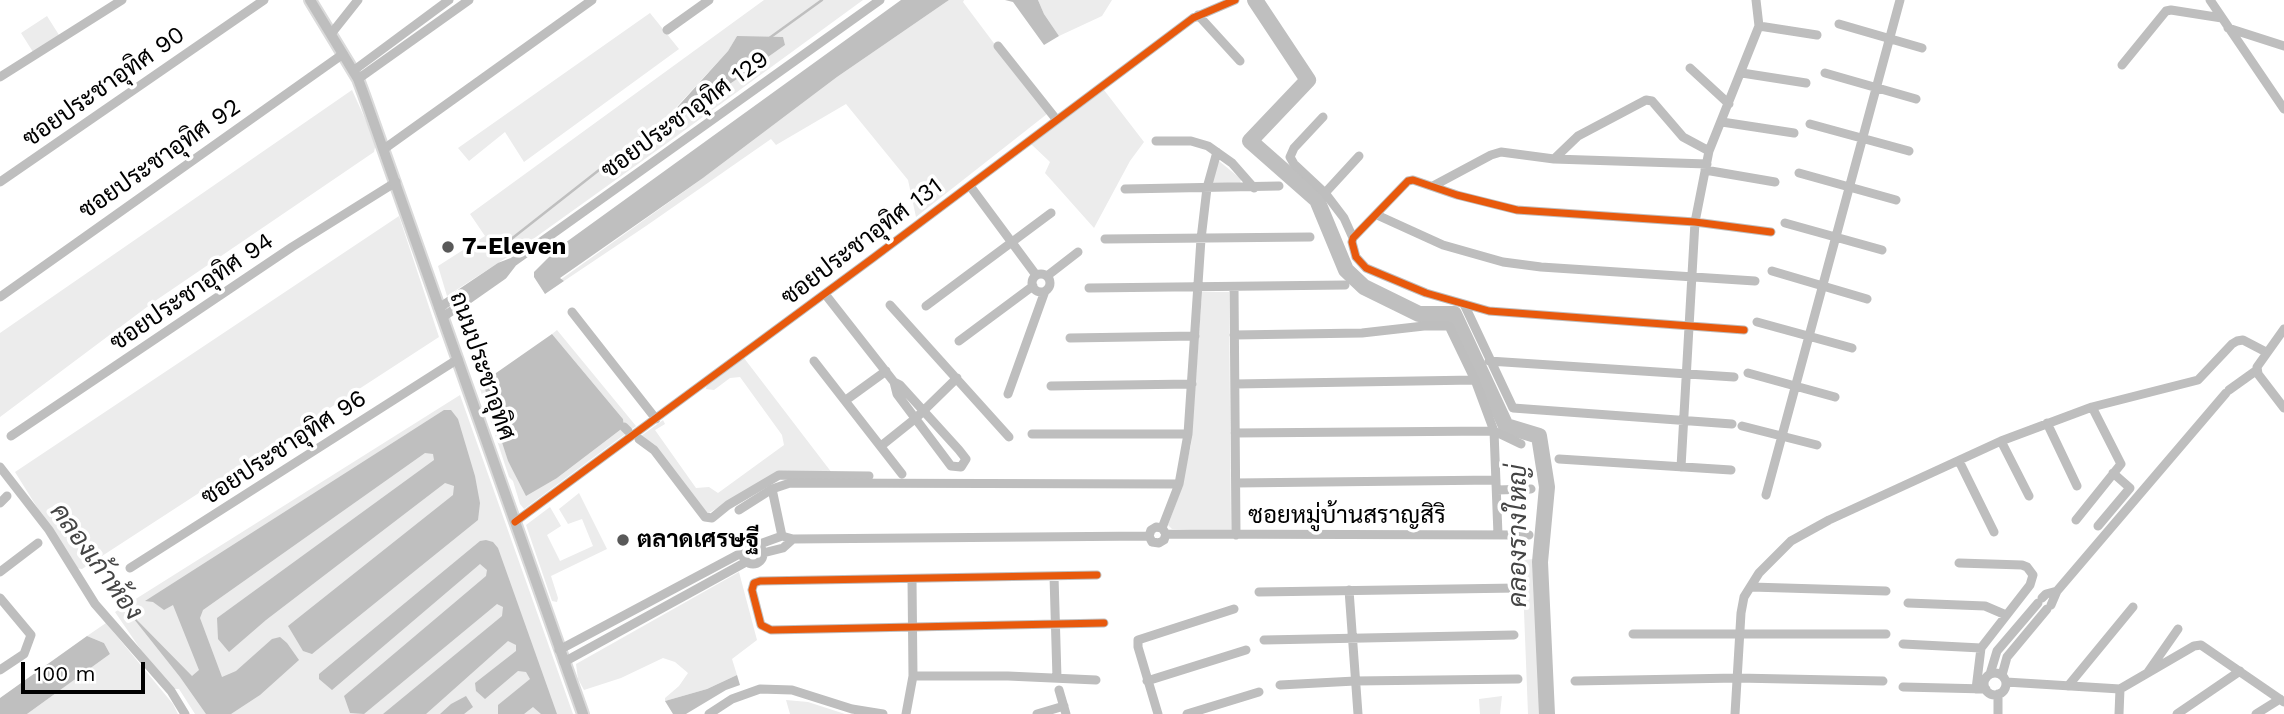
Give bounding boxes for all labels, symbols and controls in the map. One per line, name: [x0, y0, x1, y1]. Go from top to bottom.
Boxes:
street label: ซอยประชาอุทิศ 90: [17, 20, 191, 154]
street label: ซอยประชาอุทิศ 129: [596, 45, 774, 185]
street label: ซอยประชาอุทิศ 92: [74, 93, 246, 225]
street label: ซอยประชาอุทิศ 131: [776, 172, 948, 312]
street label: ซอยประชาอุทิศ 94: [105, 227, 279, 357]
place label: 7-Eleven: [462, 233, 566, 261]
marker: 7-Eleven: [440, 239, 456, 255]
street label: ถนนประชาอุทิศ: [443, 288, 521, 444]
street label: ซอยประชาอุทิศ 96: [196, 384, 372, 512]
water label: คลองรางใหญ่: [1502, 464, 1534, 608]
water label: คลองเก้าห้อง: [43, 497, 149, 627]
street label: ซอยหมู่บ้านสราญสิริ: [1248, 502, 1446, 530]
place label: ตลาดเศรษฐี: [637, 526, 759, 554]
marker: ตลาดเศรษฐี: [615, 532, 631, 548]
scale bar: [24, 648, 149, 692]
text: 100 m: [34, 661, 96, 686]

